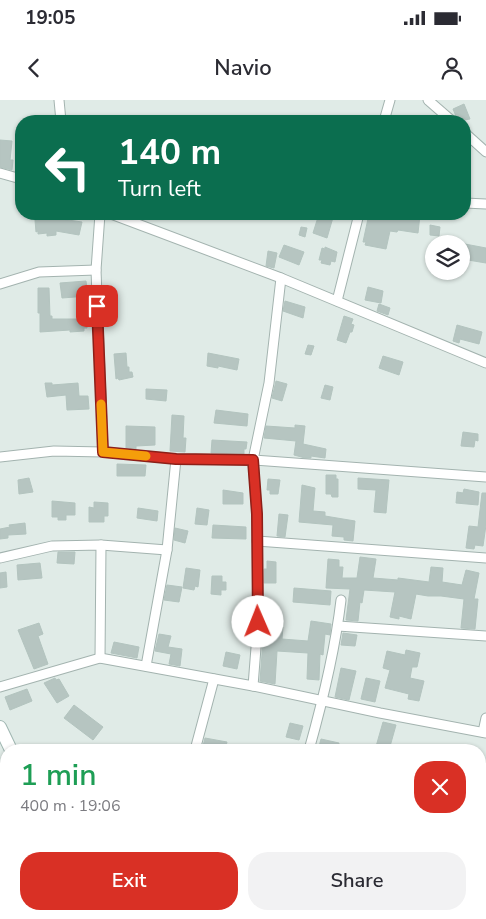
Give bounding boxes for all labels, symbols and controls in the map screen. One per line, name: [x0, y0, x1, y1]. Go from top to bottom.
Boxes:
text: 19:05: [25, 5, 75, 31]
text: Navio: [214, 53, 272, 83]
icon: back: [20, 54, 48, 82]
icon: person: [438, 54, 466, 82]
text: 140 m: [118, 129, 221, 176]
icon: left: [35, 135, 100, 200]
text: Turn left: [118, 174, 201, 204]
map controls: [425, 235, 470, 280]
button: layers: [425, 235, 470, 280]
pin: [76, 285, 118, 327]
icon: arrive: [83, 292, 111, 320]
position arrow: [231, 595, 283, 647]
text: 1 min: [20, 755, 96, 796]
button: close: [414, 761, 466, 813]
text: 400 m · 19:06: [20, 795, 121, 817]
button: Exit: [20, 852, 238, 910]
button: Share: [248, 852, 466, 910]

